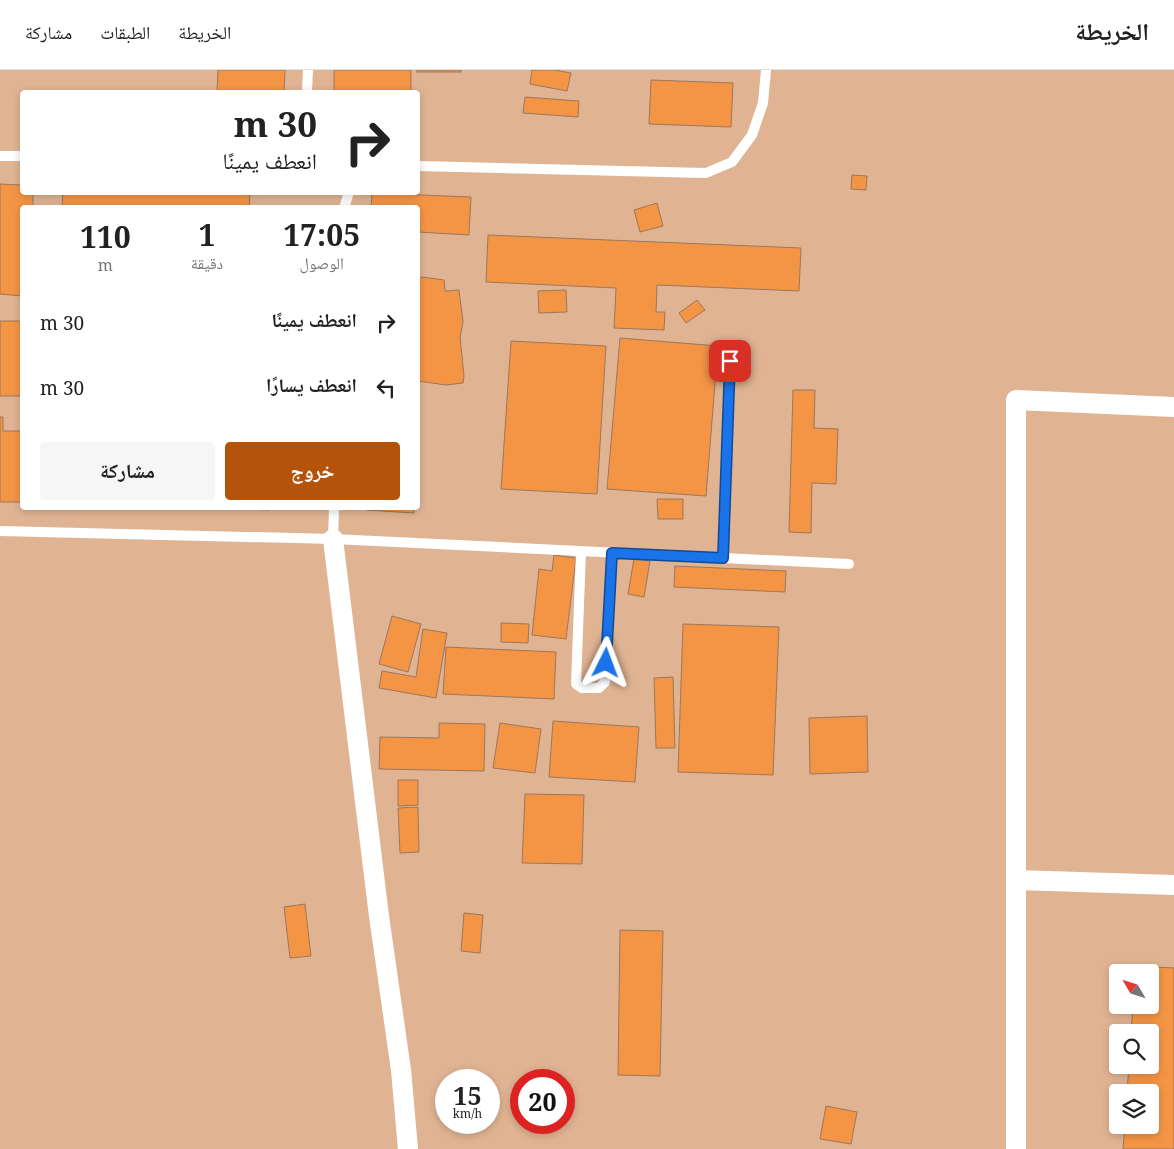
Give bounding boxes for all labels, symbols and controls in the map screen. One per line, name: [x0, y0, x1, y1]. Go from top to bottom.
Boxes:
text: الخريطة: [1075, 14, 1149, 47]
text: مشاركة: [25, 20, 72, 44]
text: الطبقات: [100, 20, 150, 44]
text: الخريطة: [178, 20, 231, 44]
text: 30 m: [234, 100, 317, 147]
icon: right: [335, 110, 400, 175]
text: انعطف يمينًا: [223, 145, 317, 175]
text: 1: [198, 214, 215, 255]
text: 17:05: [283, 214, 360, 255]
text: 110: [80, 216, 131, 257]
text: دقيقة: [191, 252, 223, 274]
text: الوصول: [299, 252, 344, 274]
text: m: [98, 254, 113, 276]
text: انعطف يمينًا: [271, 307, 357, 333]
icon: right: [372, 309, 400, 337]
text: 30 m: [40, 310, 84, 336]
pin: [709, 340, 751, 382]
icon: arrive: [716, 347, 744, 375]
text: انعطف يسارًا: [266, 372, 357, 398]
icon: left: [372, 374, 400, 402]
text: 30 m: [40, 375, 84, 401]
button: مشاركة: [40, 442, 215, 500]
button: خروج: [225, 442, 400, 500]
position arrow: [579, 636, 631, 688]
north arrow: [1109, 964, 1159, 1014]
map controls: [1109, 964, 1159, 1134]
button: search: [1109, 1024, 1159, 1074]
speed limit sign: 20: [510, 1069, 575, 1134]
text: 15: [453, 1078, 482, 1112]
button: layers: [1109, 1084, 1159, 1134]
text: km/h: [453, 1105, 482, 1122]

